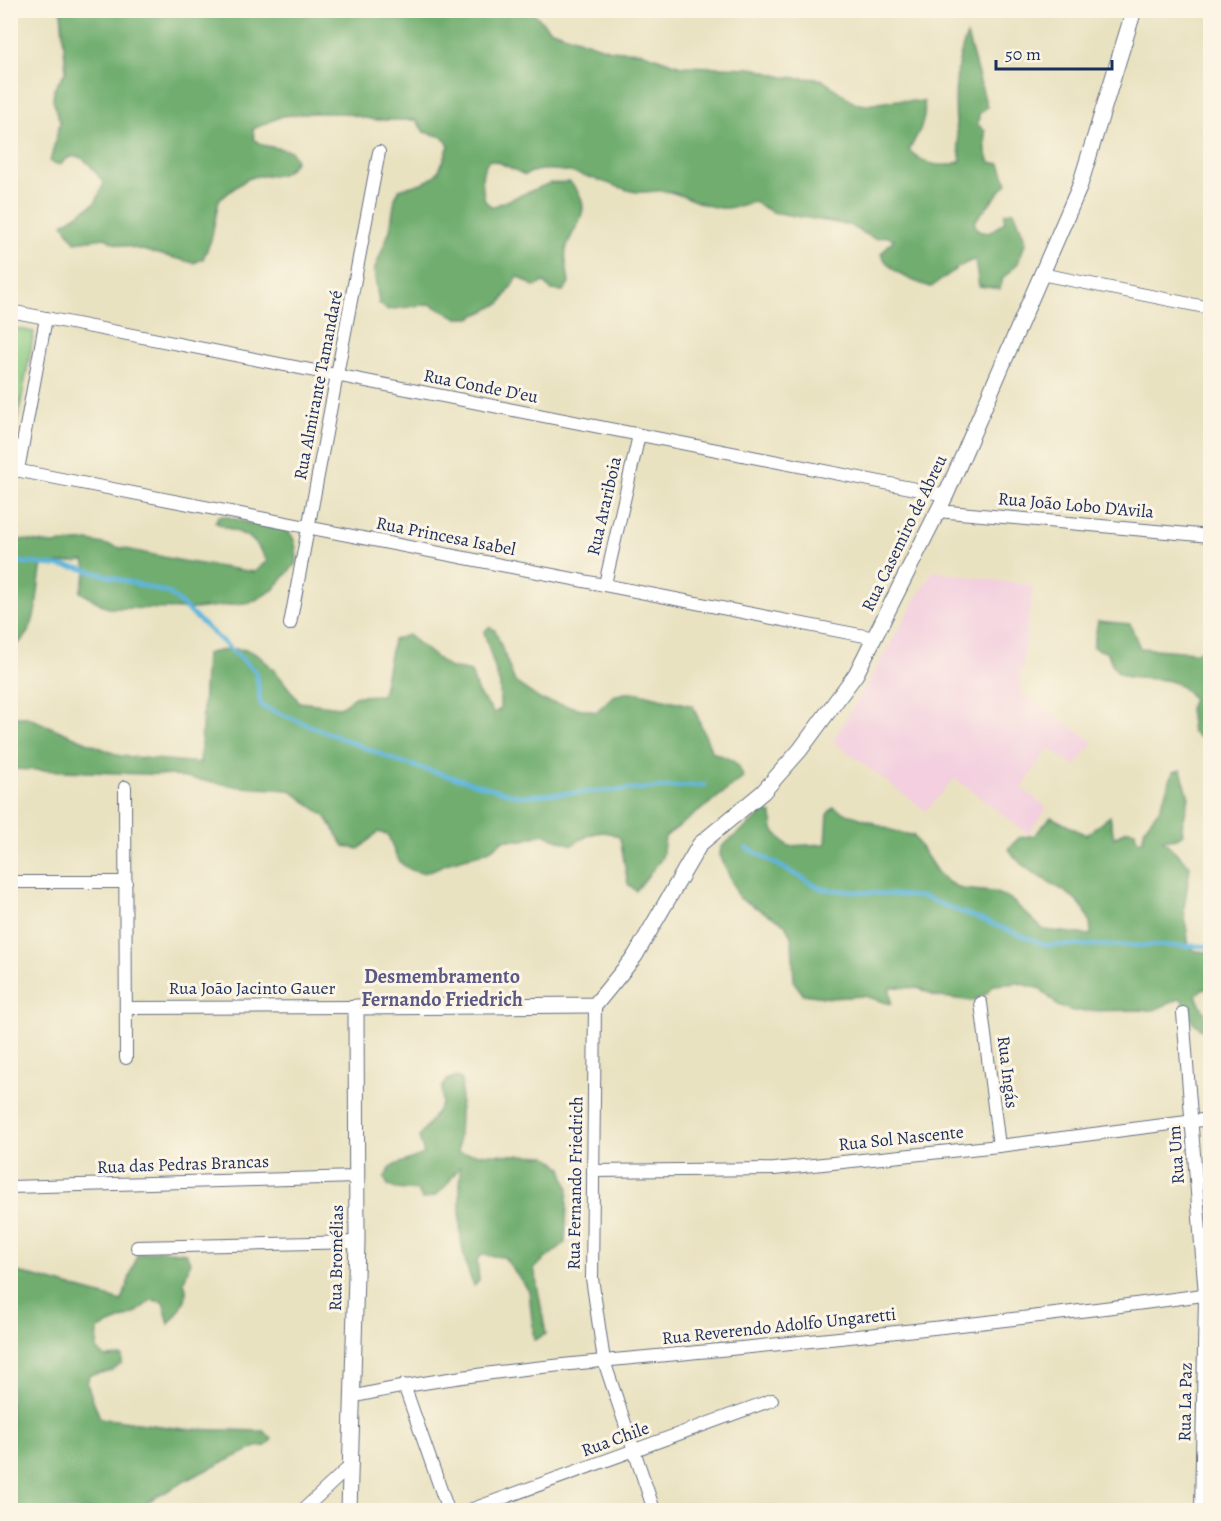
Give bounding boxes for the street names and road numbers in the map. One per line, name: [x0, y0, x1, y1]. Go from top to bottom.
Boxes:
street label: Rua Almirante Tamandaré: [288, 288, 348, 482]
street label: Rua Conde D'eu: [422, 363, 541, 409]
street label: Rua Casemiro de Abreu: [856, 450, 952, 615]
street label: Rua Arariboia: [581, 454, 627, 558]
street label: Rua João Lobo D'Avila: [997, 486, 1156, 524]
street label: Rua Princesa Isabel: [374, 511, 518, 561]
street label: Rua João Jacinto Gauer: [169, 976, 336, 1000]
street label: Rua Ingás: [992, 1034, 1024, 1110]
street label: Rua Fernando Friedrich: [561, 1096, 589, 1270]
street label: Rua Sol Nascente: [837, 1119, 965, 1157]
street label: Rua Um: [1162, 1125, 1190, 1185]
street label: Rua das Pedras Brancas: [96, 1149, 270, 1179]
street label: Rua Bromélias: [323, 1205, 349, 1311]
street label: Rua Reverendo Adolfo Ungaretti: [661, 1302, 897, 1350]
street label: Rua La Paz: [1172, 1362, 1198, 1442]
street label: Rua Chile: [578, 1416, 652, 1462]

